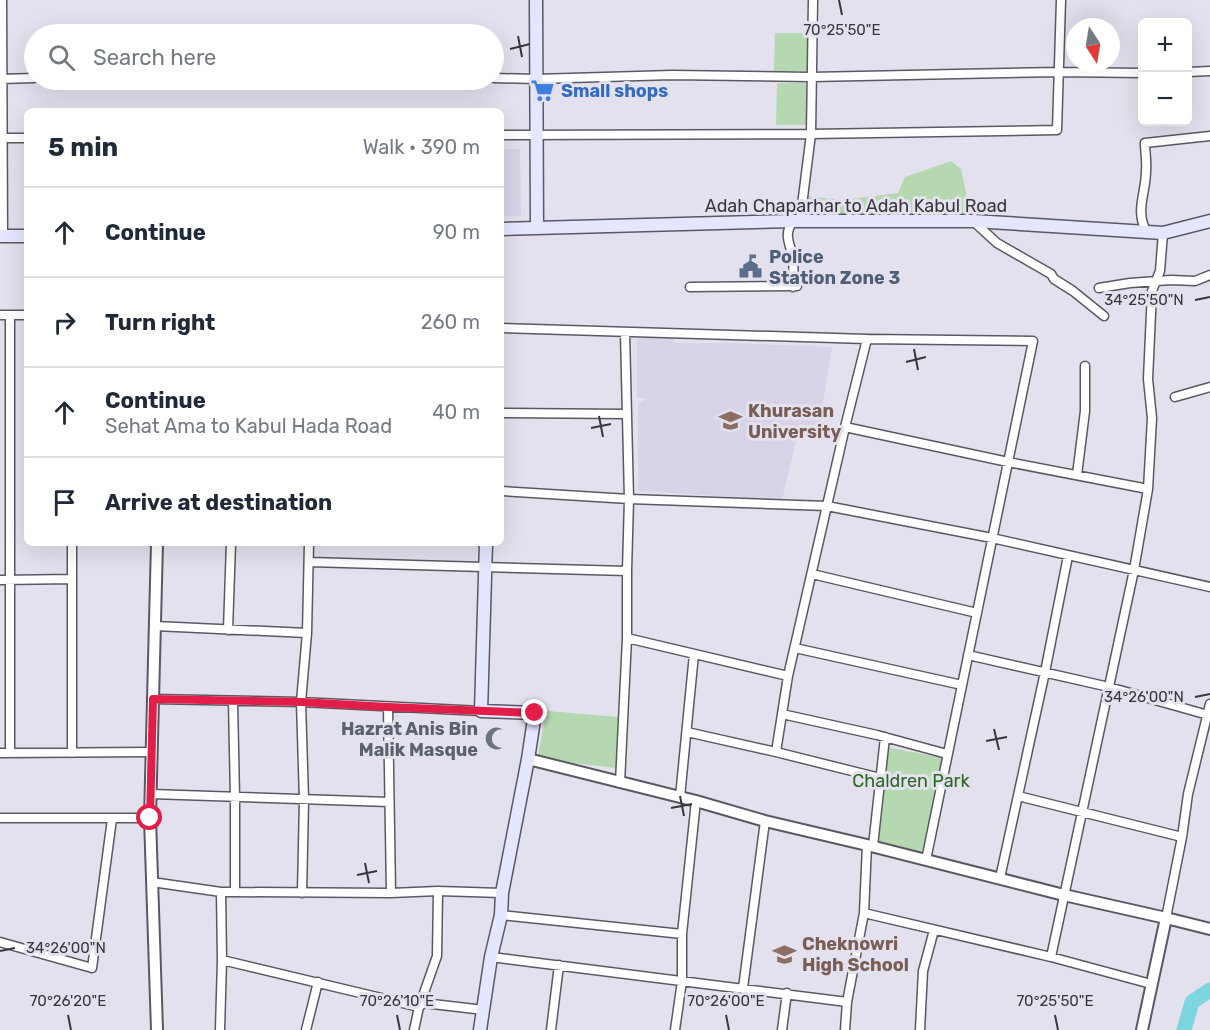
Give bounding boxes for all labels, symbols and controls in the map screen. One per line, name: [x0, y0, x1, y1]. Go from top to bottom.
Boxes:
north arrow: [1066, 18, 1120, 72]
map controls: [1138, 18, 1192, 126]
button: +: [1138, 18, 1192, 72]
text: 70°25'50"E: [803, 21, 881, 39]
search box: [24, 24, 504, 90]
icon: search: [45, 41, 78, 74]
text: Search here: [93, 44, 216, 71]
button: −: [1138, 72, 1192, 126]
supermarket icon: Small shops: [530, 78, 556, 104]
place label: Small shops: [561, 80, 668, 102]
text: 5 min: [48, 132, 118, 163]
text: Walk · 390 m: [363, 135, 480, 159]
street label: Adah Chaparhar to Adah Kabul Road: [705, 195, 1007, 217]
icon: ahead: [48, 216, 81, 249]
text: Continue: [105, 219, 206, 246]
text: 90 m: [433, 220, 480, 244]
place label: Police Station Zone 3: [769, 246, 901, 289]
public building icon: Police Station Zone 3: [738, 254, 764, 280]
text: 34°25'50"N: [1104, 291, 1184, 309]
icon: right: [48, 306, 81, 339]
text: Turn right: [105, 309, 215, 336]
text: 260 m: [421, 310, 480, 334]
text: Continue: [105, 387, 206, 414]
icon: ahead: [48, 396, 81, 429]
text: 40 m: [432, 400, 480, 424]
place label: Khurasan University: [748, 400, 841, 443]
school or university icon: Khurasan University: [717, 408, 743, 434]
text: Sehat Ama to Kabul Hada Road: [105, 414, 392, 438]
icon: arrive: [48, 486, 81, 519]
text: Arrive at destination: [105, 489, 332, 516]
text: 34°26'00"N: [1104, 688, 1184, 706]
route end: [521, 699, 547, 725]
place label: Hazrat Anis Bin Malik Masque: [341, 718, 478, 761]
mosque icon: Hazrat Anis Bin Malik Masque: [483, 726, 509, 752]
park label: Chaldren Park: [852, 770, 970, 792]
route start: [136, 804, 162, 830]
place label: Cheknowri High School: [802, 933, 909, 976]
text: 34°26'00"N: [26, 939, 106, 957]
school or university icon: Cheknowri High School: [771, 941, 797, 967]
text: 70°26'20"E: [30, 992, 106, 1010]
text: 70°26'10"E: [360, 992, 434, 1010]
text: 70°26'00"E: [687, 992, 765, 1010]
text: 70°25'50"E: [1016, 992, 1094, 1010]

